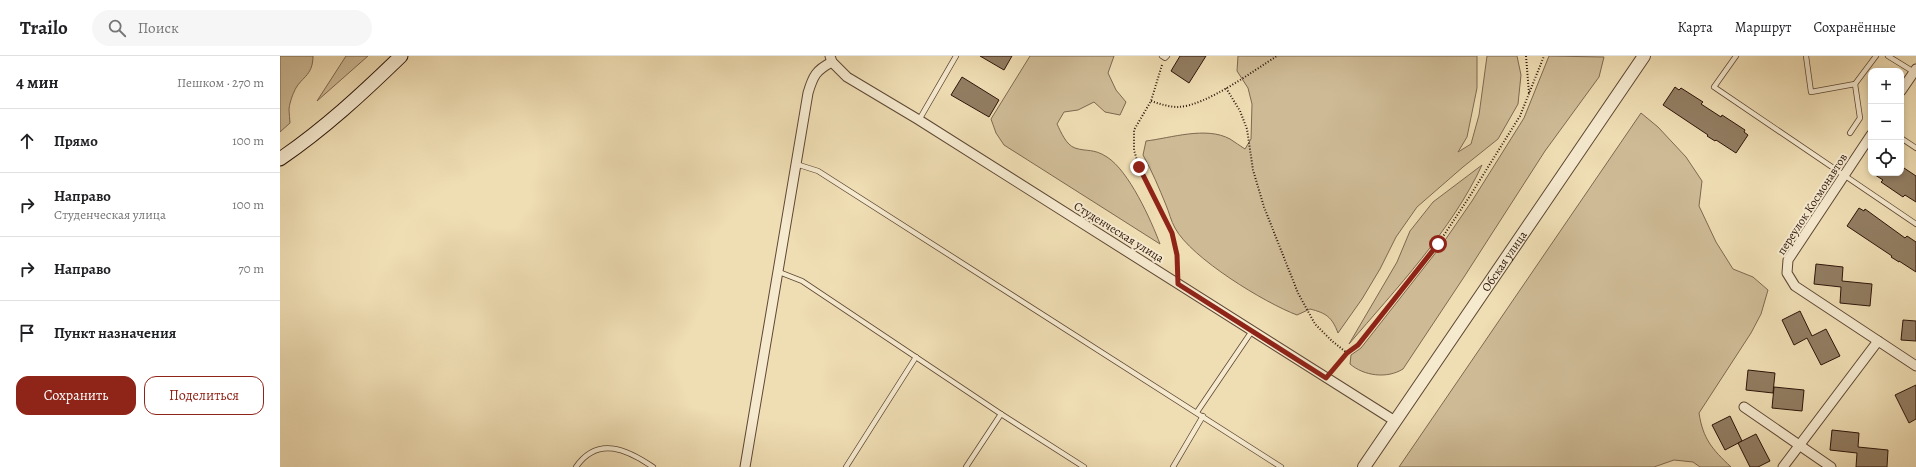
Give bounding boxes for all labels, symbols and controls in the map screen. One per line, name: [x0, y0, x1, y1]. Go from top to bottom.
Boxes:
search box: [92, 10, 372, 46]
text: Trailo: [20, 15, 68, 41]
icon: search: [106, 17, 128, 39]
text: Поиск: [138, 18, 179, 38]
text: Карта: [1678, 18, 1713, 37]
text: Маршрут: [1735, 18, 1791, 37]
text: Сохранённые: [1813, 18, 1896, 37]
map controls: [1868, 68, 1904, 176]
button: +: [1868, 68, 1904, 104]
text: 4 мин: [16, 71, 59, 94]
text: Пешком · 270 m: [177, 74, 264, 91]
button: −: [1868, 104, 1904, 140]
icon: ahead: [16, 130, 38, 152]
text: Прямо: [54, 131, 98, 151]
text: 100 m: [232, 132, 264, 149]
button: locate: [1868, 140, 1904, 176]
street label: переулок Космонавтов: [1773, 150, 1851, 258]
route end: [1130, 158, 1148, 176]
text: Направо: [54, 186, 111, 206]
icon: right: [16, 194, 38, 216]
text: 100 m: [232, 196, 264, 213]
street label: Студенческая улица: [1071, 198, 1167, 266]
text: Студенческая улица: [54, 206, 166, 223]
street label: Обская улица: [1478, 227, 1531, 295]
route start: [1429, 235, 1447, 253]
icon: right: [16, 258, 38, 280]
text: Направо: [54, 259, 111, 279]
text: 70 m: [238, 260, 264, 277]
icon: arrive: [16, 322, 38, 344]
text: Пункт назначения: [54, 323, 176, 343]
button: Сохранить: [16, 376, 136, 415]
button: Поделиться: [144, 376, 264, 415]

